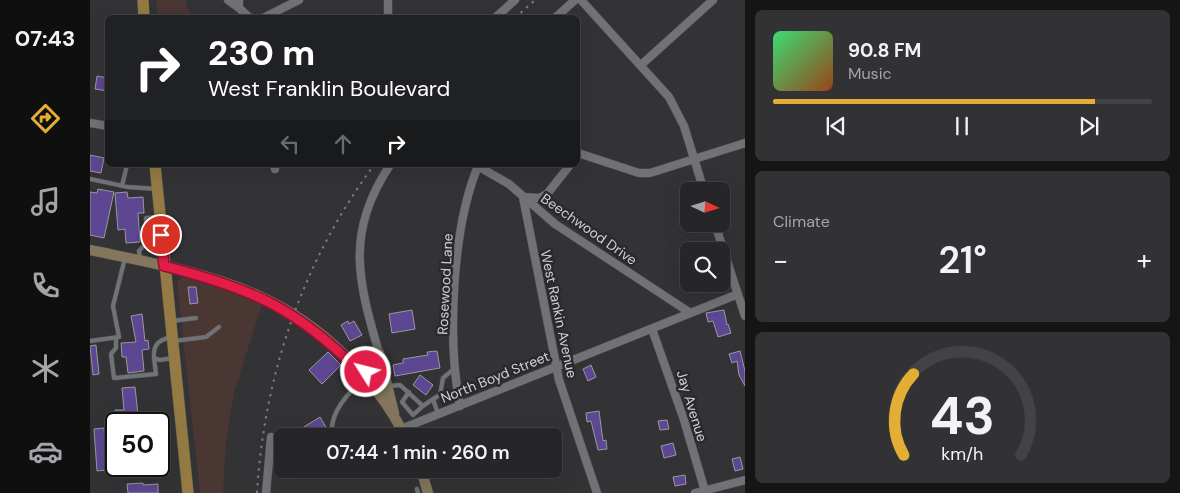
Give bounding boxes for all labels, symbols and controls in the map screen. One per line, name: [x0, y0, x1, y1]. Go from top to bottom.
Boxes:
text: 07:43: [15, 24, 75, 53]
text: 230 m: [208, 30, 315, 76]
icon: right: [125, 35, 190, 100]
text: 90.8 FM: [848, 38, 921, 63]
text: Music: [848, 63, 892, 84]
text: West Franklin Boulevard: [208, 74, 450, 103]
icon: directions: [28, 101, 63, 136]
icon: previous: [822, 112, 850, 140]
icon: pause: [948, 112, 976, 140]
icon: next: [1075, 112, 1103, 140]
icon: left: [276, 130, 304, 158]
icon: ahead: [329, 130, 357, 158]
icon: right: [382, 130, 410, 158]
north arrow: [680, 182, 730, 232]
map controls: [680, 182, 730, 292]
icon: music: [28, 184, 63, 219]
street label: Beechwood Drive: [538, 189, 641, 269]
text: Climate: [773, 211, 830, 232]
pin: [140, 214, 182, 256]
icon: arrive: [147, 221, 175, 249]
street label: Rosewood Lane: [433, 233, 457, 335]
text: 21°: [938, 235, 987, 285]
button: search: [680, 242, 730, 292]
text: −: [773, 242, 788, 279]
text: +: [1137, 242, 1152, 279]
street label: West Rankin Avenue: [537, 248, 581, 380]
icon: phone: [28, 268, 63, 303]
position arrow: [339, 345, 391, 397]
street label: North Boyd Street: [438, 347, 552, 407]
icon: climate: [28, 351, 63, 386]
street label: Jay Avenue: [673, 368, 711, 444]
text: 43: [930, 382, 995, 450]
speed limit sign: 50: [105, 412, 170, 477]
icon: car: [28, 434, 63, 469]
text: 07:44 · 1 min · 260 m: [326, 440, 510, 465]
text: km/h: [941, 442, 984, 466]

